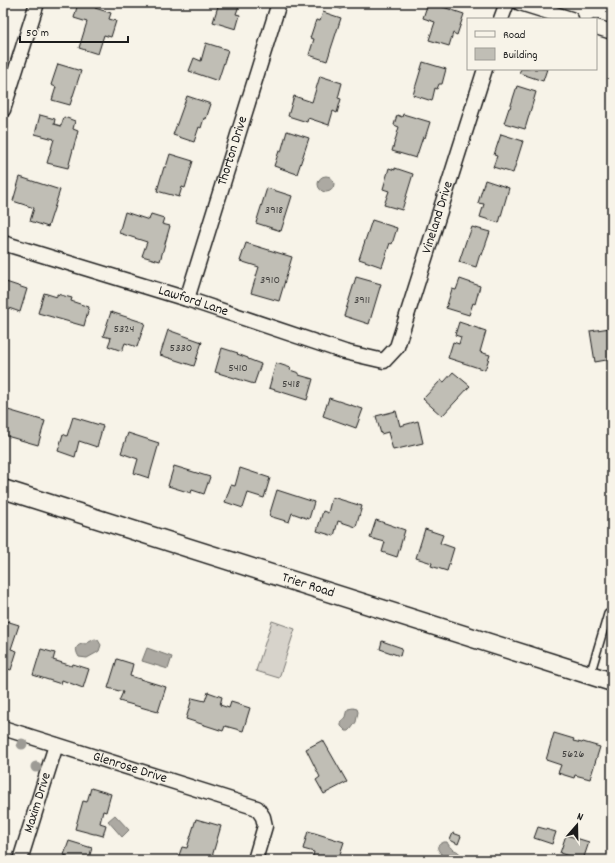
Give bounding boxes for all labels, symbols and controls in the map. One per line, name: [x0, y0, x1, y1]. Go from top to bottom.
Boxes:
scale bar: [20, 18, 128, 44]
legend: [467, 18, 597, 70]
text: 50 m: [26, 25, 49, 42]
text: Road: [503, 27, 525, 44]
text: Building: [503, 47, 538, 64]
street label: Thorton Drive: [213, 114, 253, 188]
street label: Vineland Drive: [417, 179, 459, 256]
house number: 3918: [265, 202, 283, 219]
house number: 3910: [260, 272, 280, 289]
street label: Lawford Lane: [156, 281, 231, 322]
house number: 3911: [354, 292, 370, 309]
house number: 5324: [113, 321, 135, 338]
house number: 5330: [170, 340, 192, 357]
house number: 5410: [228, 360, 248, 377]
house number: 5418: [282, 376, 300, 393]
street label: Trier Road: [279, 568, 337, 603]
house number: 5626: [562, 746, 584, 763]
street label: Glenrose Drive: [90, 747, 169, 789]
street label: Maxim Drive: [19, 770, 57, 836]
north arrow: [557, 805, 597, 845]
text: N: [574, 809, 586, 826]

